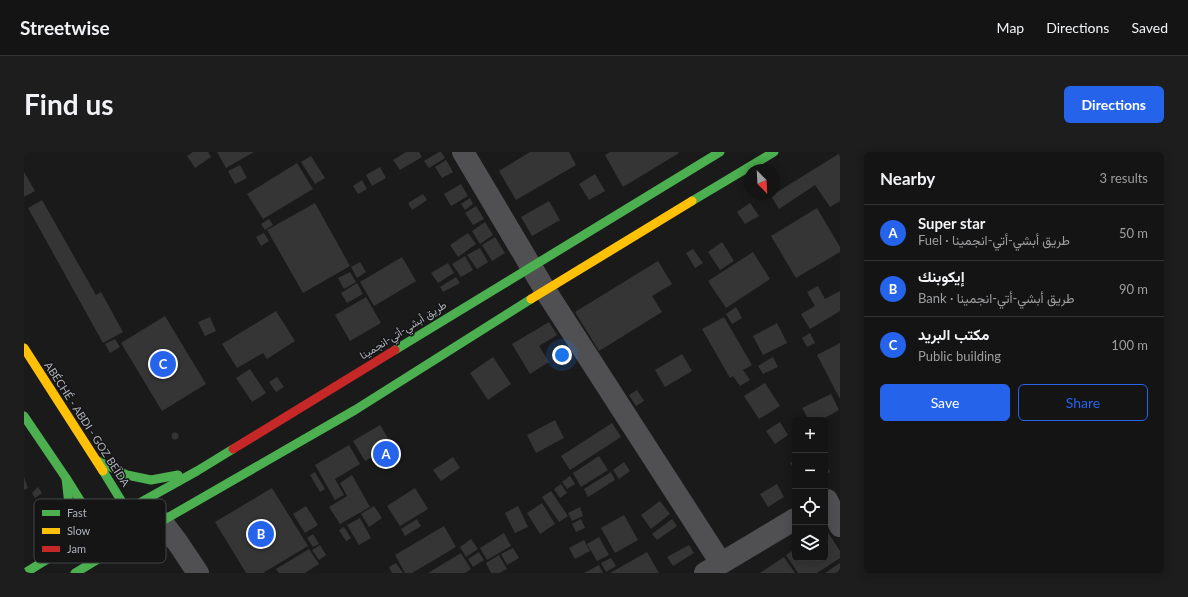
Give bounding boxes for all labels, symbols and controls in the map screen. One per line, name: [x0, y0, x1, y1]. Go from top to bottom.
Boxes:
text: Streetwise: [20, 16, 110, 39]
text: Map: [997, 19, 1024, 36]
text: Directions: [1046, 19, 1109, 36]
text: Saved: [1131, 19, 1168, 36]
button: Directions: [1064, 86, 1164, 123]
text: Find us: [24, 87, 114, 121]
north arrow: [744, 164, 780, 200]
text: Nearby: [880, 168, 935, 189]
text: 3 results: [1100, 170, 1148, 186]
text: Super star: [918, 214, 985, 232]
text: A: [888, 225, 898, 241]
text: 50 m: [1119, 225, 1148, 241]
text: Fuel · طريق أبشي-أتي-انجمينا: [918, 232, 1070, 248]
text: إيكوبنك: [918, 267, 965, 285]
text: B: [889, 281, 897, 297]
text: 90 m: [1119, 281, 1148, 297]
text: Bank · طريق أبشي-أتي-انجمينا: [918, 290, 1074, 306]
street label: طريق أبشي-أتي-انجمينا: [357, 298, 451, 365]
text: مكتب البريد: [918, 325, 989, 343]
text: C: [889, 337, 897, 353]
text: 100 m: [1111, 337, 1148, 353]
your location: [552, 345, 572, 365]
text: Public building: [918, 348, 1001, 364]
pin: C: [150, 349, 176, 379]
street label: ABÉCHÉ - ABDI - GOZ BEÏDA: [42, 359, 133, 489]
button: Save: [880, 384, 1010, 421]
button: Share: [1018, 384, 1148, 421]
map controls: [792, 417, 828, 561]
button: +: [792, 417, 828, 453]
pin: A: [373, 439, 399, 469]
button: −: [792, 453, 828, 489]
button: locate: [792, 489, 828, 525]
legend: [34, 499, 166, 563]
text: Fast: [67, 506, 87, 519]
pin: B: [248, 519, 274, 549]
text: Slow: [67, 524, 91, 537]
button: layers: [792, 525, 828, 561]
text: Jam: [67, 542, 86, 555]

